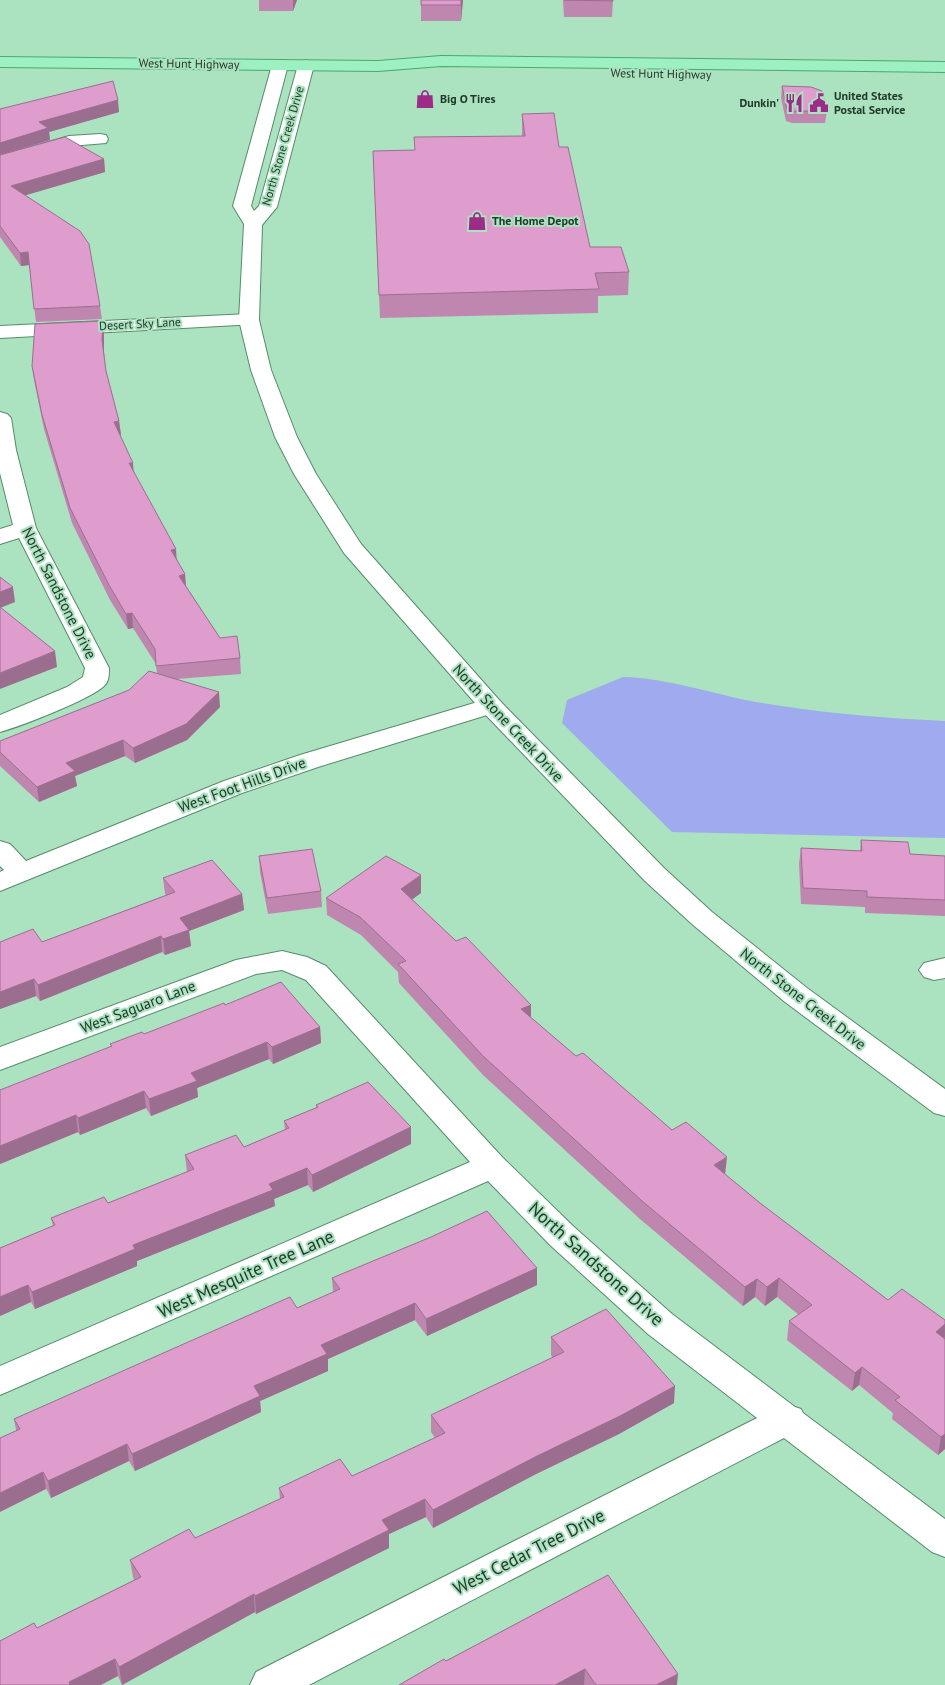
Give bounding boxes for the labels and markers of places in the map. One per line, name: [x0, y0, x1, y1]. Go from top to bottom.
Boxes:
shop icon: Big O Tires: [414, 88, 436, 110]
place label: United States Postal Service: [834, 88, 905, 117]
place label: Big O Tires: [440, 91, 496, 106]
restaurant icon: Dunkin': [783, 92, 805, 114]
public building icon: United States Postal Service: [808, 92, 830, 114]
place label: Dunkin': [740, 95, 779, 110]
shop icon: The Home Depot: [466, 210, 488, 232]
place label: The Home Depot: [492, 213, 579, 228]

